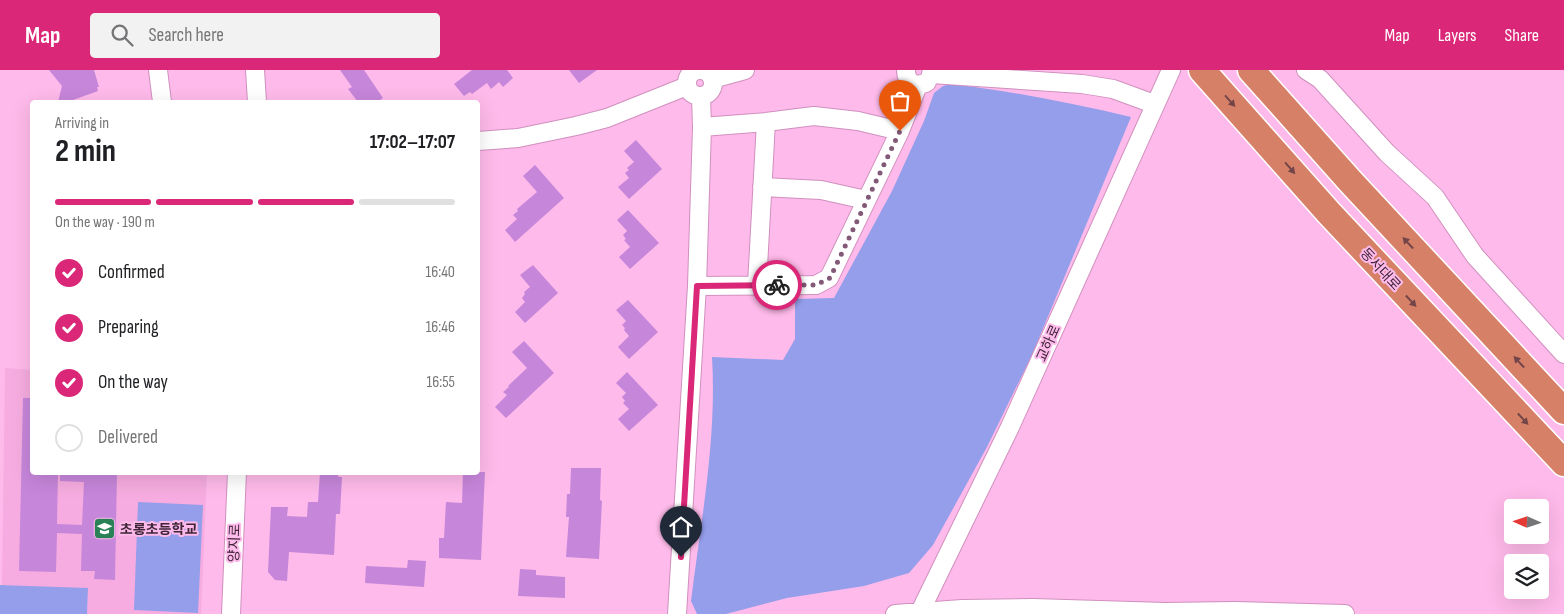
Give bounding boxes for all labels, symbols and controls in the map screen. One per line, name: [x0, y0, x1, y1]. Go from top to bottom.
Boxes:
search box: [90, 13, 440, 58]
text: Map: [25, 21, 60, 50]
icon: search: [108, 21, 136, 49]
text: Search here: [148, 24, 224, 47]
text: Map: [1385, 25, 1410, 46]
text: Layers: [1438, 25, 1477, 46]
text: Share: [1505, 25, 1539, 46]
pin: [879, 80, 921, 131]
icon: bag: [886, 87, 914, 115]
one-way arrow: [1224, 94, 1236, 106]
text: Arriving in: [55, 114, 109, 133]
text: 17:02–17:07: [370, 131, 455, 154]
text: 2 min: [55, 132, 116, 171]
one-way arrow: [1284, 162, 1295, 175]
text: On the way · 190 m: [55, 213, 155, 232]
one-way arrow: [1402, 238, 1414, 250]
street label: 동서대로: [1357, 245, 1404, 294]
icon: check: [55, 259, 83, 287]
courier: [752, 260, 802, 310]
text: Confirmed: [98, 261, 165, 284]
text: 16:40: [426, 263, 455, 282]
icon: bike: [763, 271, 791, 299]
one-way arrow: [1405, 294, 1417, 306]
icon: check: [55, 314, 83, 342]
text: Preparing: [98, 316, 159, 339]
text: 16:46: [426, 318, 455, 337]
street label: 교하로: [1033, 322, 1064, 364]
one-way arrow: [1513, 357, 1525, 369]
icon: check: [55, 369, 83, 397]
text: On the way: [98, 371, 168, 394]
text: 16:55: [427, 373, 455, 392]
one-way arrow: [1517, 413, 1529, 425]
text: Delivered: [98, 426, 158, 449]
north arrow: [1504, 499, 1549, 544]
map controls: [1504, 499, 1549, 599]
pin: [660, 506, 702, 557]
icon: home: [667, 513, 695, 541]
school or university icon: 초롱초등학교: [92, 517, 116, 541]
place label: 초롱초등학교: [120, 521, 197, 538]
street label: 양지로: [225, 523, 244, 563]
button: layers: [1504, 554, 1549, 599]

